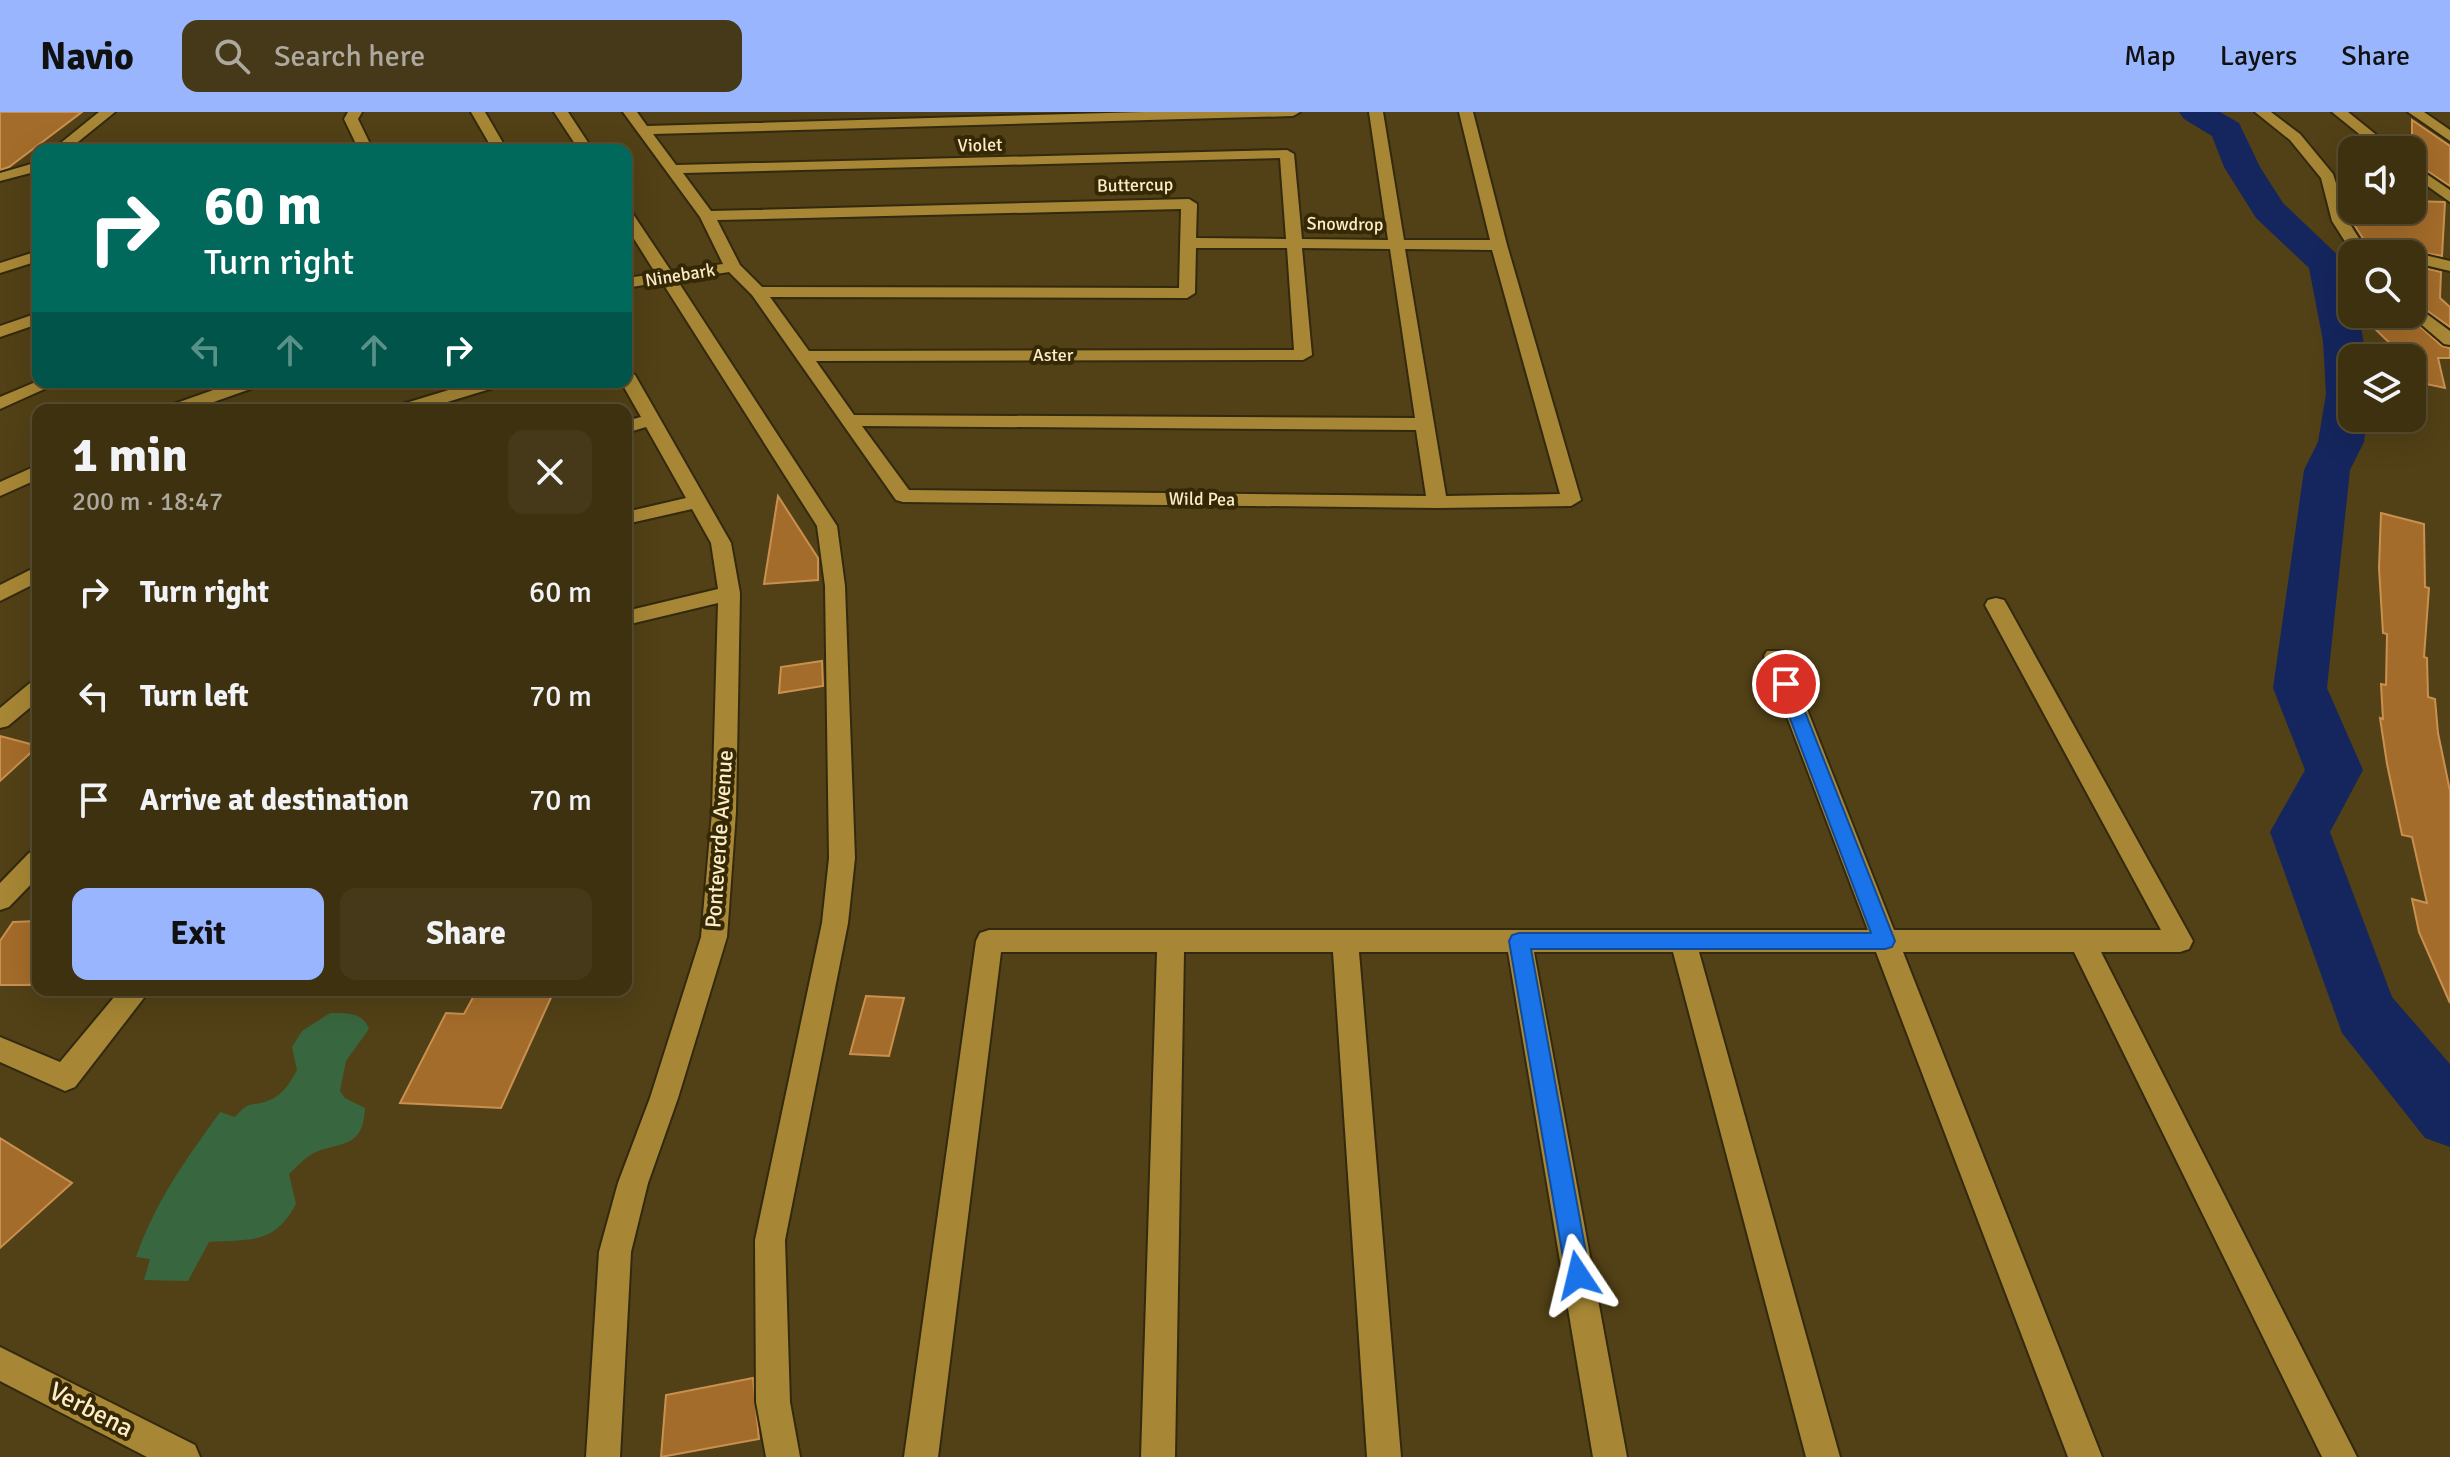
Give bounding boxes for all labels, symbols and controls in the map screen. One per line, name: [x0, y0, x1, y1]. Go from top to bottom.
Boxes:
search box: [182, 20, 742, 92]
text: Navio: [40, 33, 134, 80]
icon: search: [210, 34, 254, 78]
text: Search here: [274, 38, 425, 75]
text: Map: [2124, 39, 2176, 73]
text: Layers: [2220, 39, 2297, 73]
text: Share: [2341, 39, 2410, 73]
street label: Violet: [957, 134, 1003, 156]
map controls: [2338, 136, 2426, 432]
button: sound: [2338, 136, 2426, 224]
text: 60 m: [204, 171, 322, 240]
street label: Buttercup: [1097, 173, 1173, 197]
icon: right: [72, 176, 176, 280]
street label: Snowdrop: [1306, 212, 1384, 236]
text: Turn right: [204, 240, 354, 285]
button: search: [2338, 240, 2426, 328]
street label: Ninebark: [644, 259, 716, 291]
icon: left: [184, 328, 228, 372]
icon: ahead: [268, 328, 312, 372]
icon: ahead: [352, 328, 396, 372]
icon: right: [436, 328, 480, 372]
street label: Aster: [1033, 344, 1074, 366]
button: layers: [2338, 344, 2426, 432]
text: 1 min: [72, 426, 188, 485]
button: close: [508, 430, 592, 514]
text: 200 m · 18:47: [72, 486, 223, 518]
street label: Wild Pea: [1168, 487, 1236, 511]
icon: right: [72, 570, 116, 614]
text: Turn right: [140, 574, 269, 611]
text: 60 m: [529, 574, 592, 611]
pin: [1752, 650, 1820, 718]
icon: arrive: [1764, 662, 1808, 706]
icon: left: [72, 674, 116, 718]
text: Turn left: [140, 678, 249, 715]
text: 70 m: [529, 678, 592, 715]
street label: Ponteverde Avenue: [699, 749, 739, 929]
icon: arrive: [72, 778, 116, 822]
text: Arrive at destination: [140, 782, 409, 819]
text: 70 m: [529, 782, 592, 819]
button: Exit: [72, 888, 324, 980]
button: Share: [340, 888, 592, 980]
position arrow: [1536, 1233, 1620, 1317]
street label: Verbena: [44, 1375, 138, 1445]

